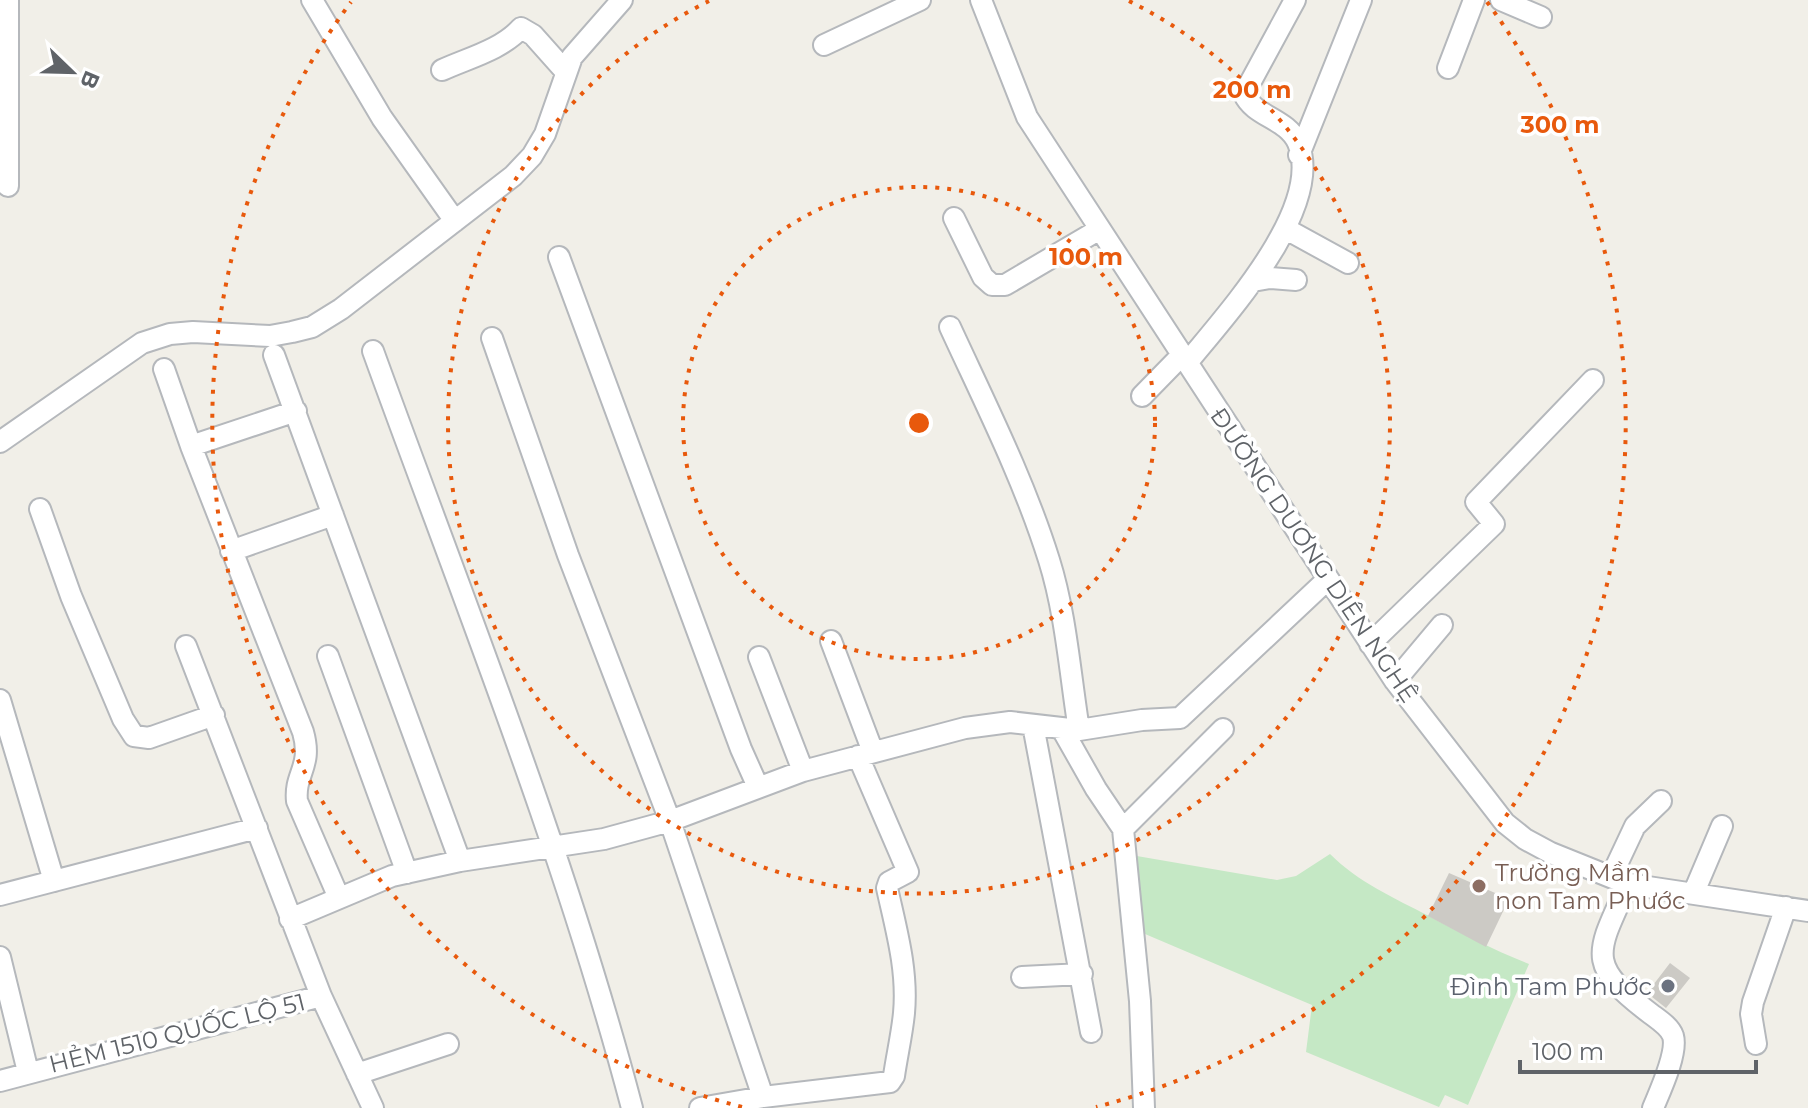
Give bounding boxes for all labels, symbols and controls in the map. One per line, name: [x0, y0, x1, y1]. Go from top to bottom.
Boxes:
north arrow: [32, 32, 112, 112]
text: B: [74, 67, 106, 93]
text: 200 m: [1213, 75, 1291, 104]
text: 300 m: [1520, 110, 1599, 139]
text: 100 m: [1049, 242, 1123, 271]
street label: ĐƯỜNG DUƠNG DIÊN NGHỆ: [1204, 402, 1424, 708]
centre of rings: [905, 409, 933, 437]
place label: Trường Mầm non Tam Phước: [1495, 858, 1686, 915]
marker: Trường Mầm non Tam Phước: [1470, 877, 1488, 895]
place label: Đình Tam Phước: [1450, 972, 1652, 1001]
marker: Đình Tam Phước: [1659, 977, 1677, 995]
street label: HẺM 1510 QUỐC LỘ 51: [46, 986, 308, 1079]
scale bar: [1520, 1024, 1756, 1074]
text: 100 m: [1532, 1037, 1604, 1066]

